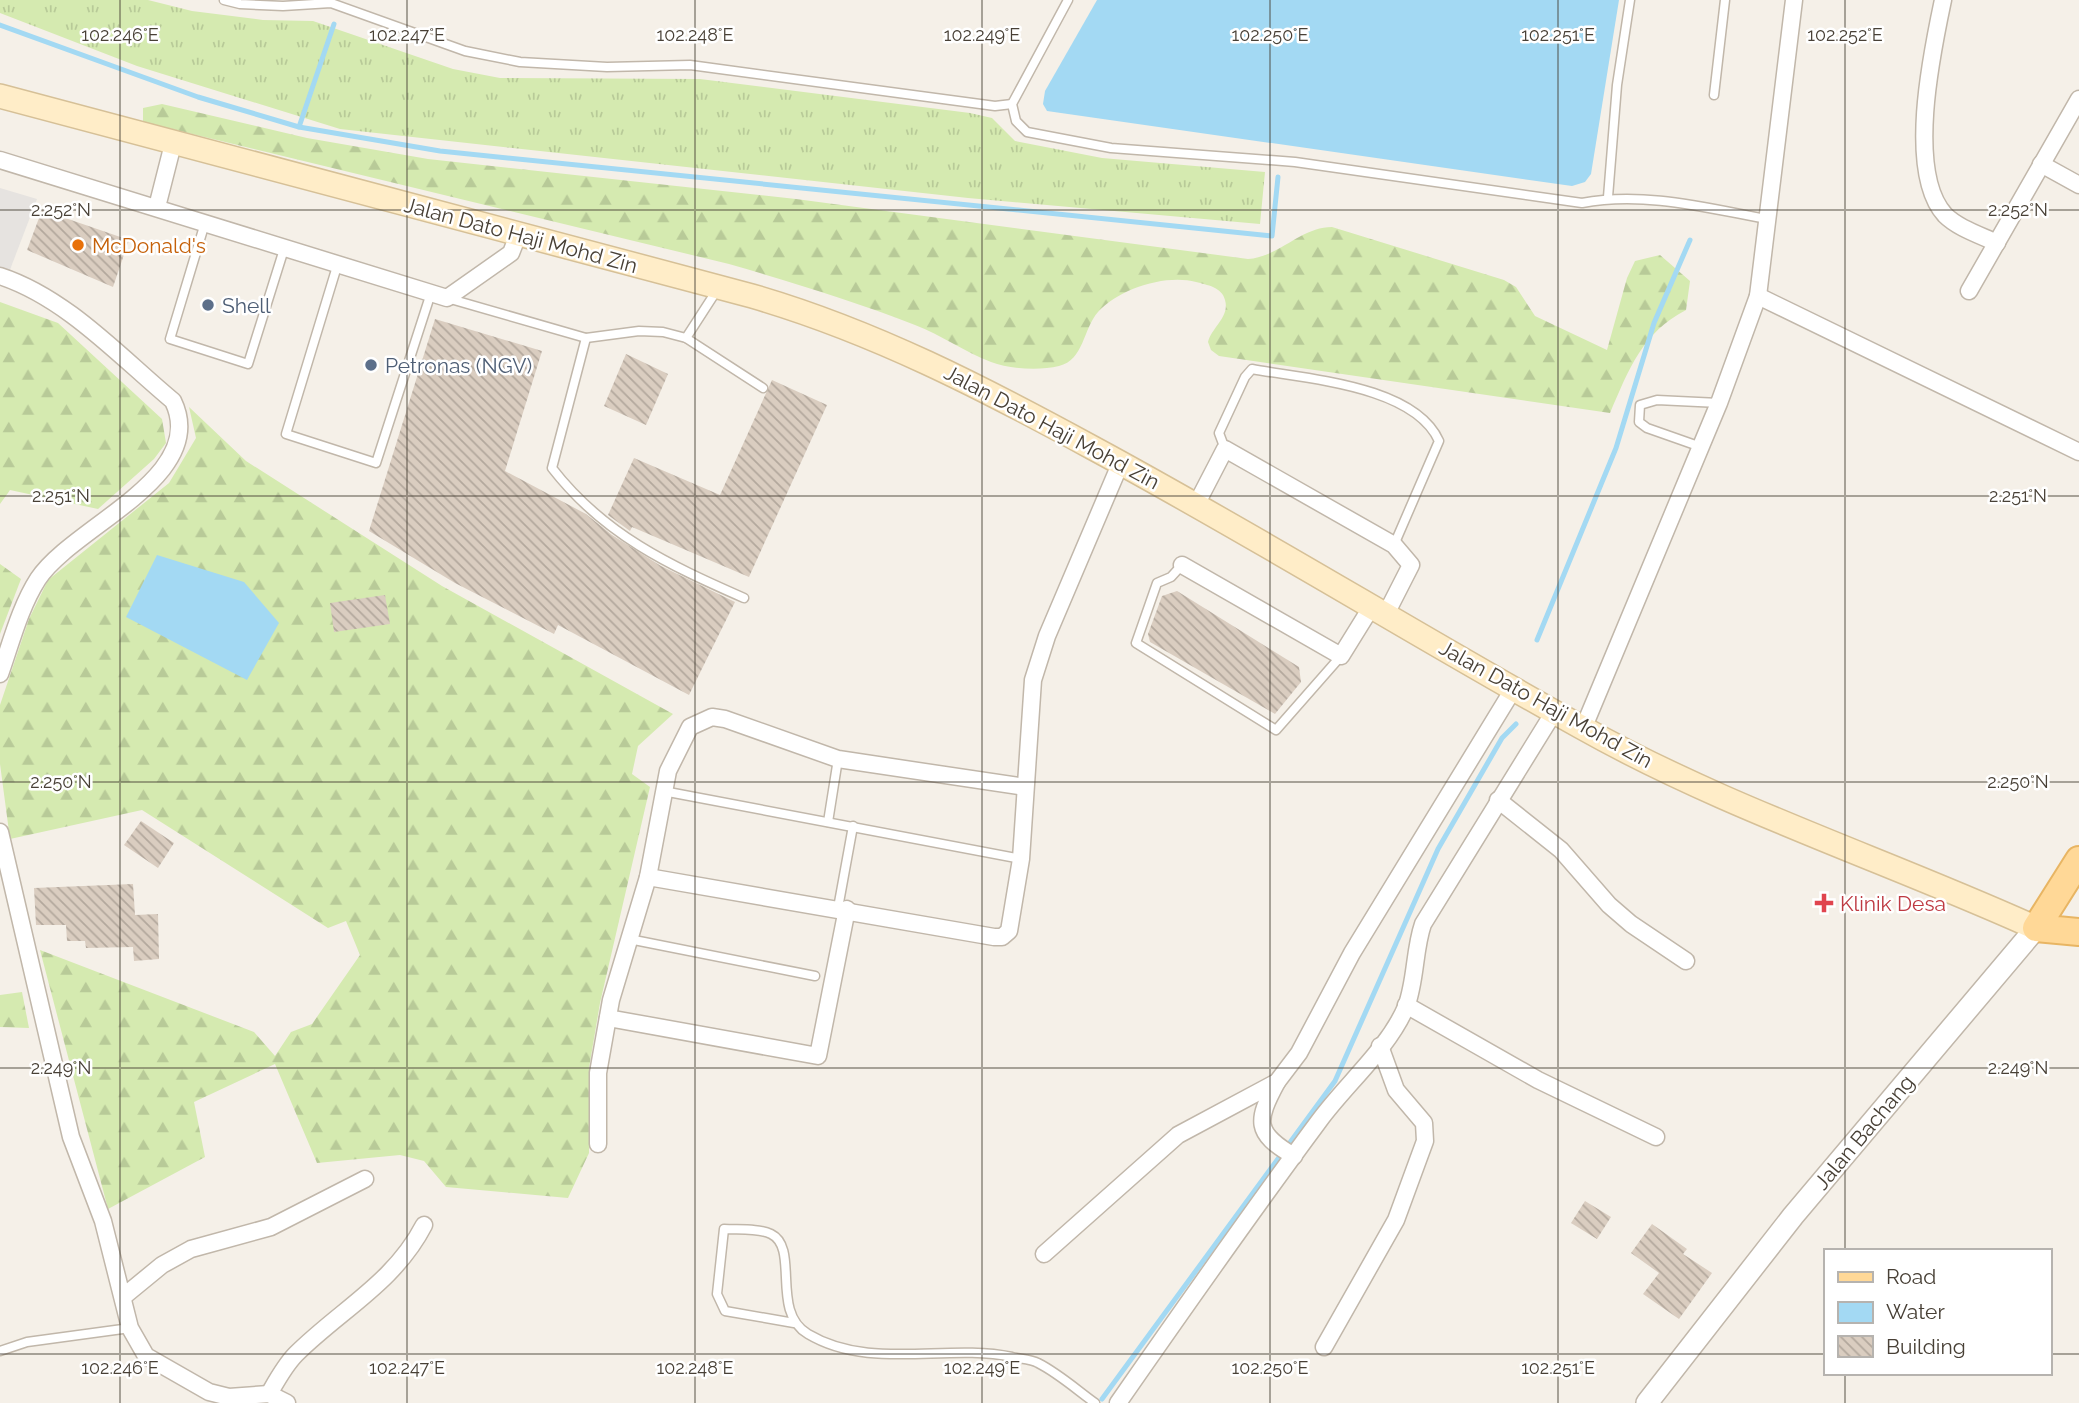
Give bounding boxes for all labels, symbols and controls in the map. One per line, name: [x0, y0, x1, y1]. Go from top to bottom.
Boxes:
text: 102.246°E: [81, 24, 159, 45]
text: 102.247°E: [369, 24, 445, 45]
text: 102.248°E: [656, 24, 734, 45]
text: 102.249°E: [944, 24, 1020, 45]
text: 102.250°E: [1231, 24, 1309, 45]
text: 102.251°E: [1521, 24, 1595, 45]
text: 102.252°E: [1807, 24, 1883, 45]
street label: Jalan Dato Haji Mohd Zin: [402, 192, 640, 278]
text: 2.252°N: [31, 199, 91, 220]
text: 2.252°N: [1988, 199, 2048, 220]
place label: McDonald's: [92, 233, 206, 258]
marker: McDonald's: [70, 237, 86, 253]
place label: Shell: [222, 293, 271, 318]
marker: Shell: [200, 297, 216, 313]
place label: Petronas (NGV): [385, 353, 532, 378]
marker: Petronas (NGV): [363, 357, 379, 373]
street label: Jalan Dato Haji Mohd Zin: [940, 360, 1164, 494]
text: 2.251°N: [32, 485, 90, 506]
text: 2.251°N: [1989, 485, 2047, 506]
street label: Jalan Dato Haji Mohd Zin: [1435, 635, 1657, 773]
text: 2.250°N: [30, 771, 92, 792]
text: 2.250°N: [1987, 771, 2049, 792]
place label: Klinik Desa: [1840, 891, 1946, 916]
marker: Klinik Desa: [1814, 893, 1834, 913]
text: 2.249°N: [31, 1057, 91, 1078]
text: 2.249°N: [1988, 1057, 2048, 1078]
street label: Jalan Bachang: [1809, 1070, 1919, 1194]
legend: [1824, 1249, 2051, 1375]
text: Road: [1886, 1264, 1936, 1289]
text: Water: [1886, 1299, 1945, 1324]
text: Building: [1886, 1334, 1966, 1359]
text: 102.246°E: [81, 1357, 159, 1378]
text: 102.247°E: [369, 1357, 445, 1378]
text: 102.248°E: [656, 1357, 734, 1378]
text: 102.249°E: [944, 1357, 1020, 1378]
text: 102.250°E: [1231, 1357, 1309, 1378]
text: 102.251°E: [1521, 1357, 1595, 1378]

